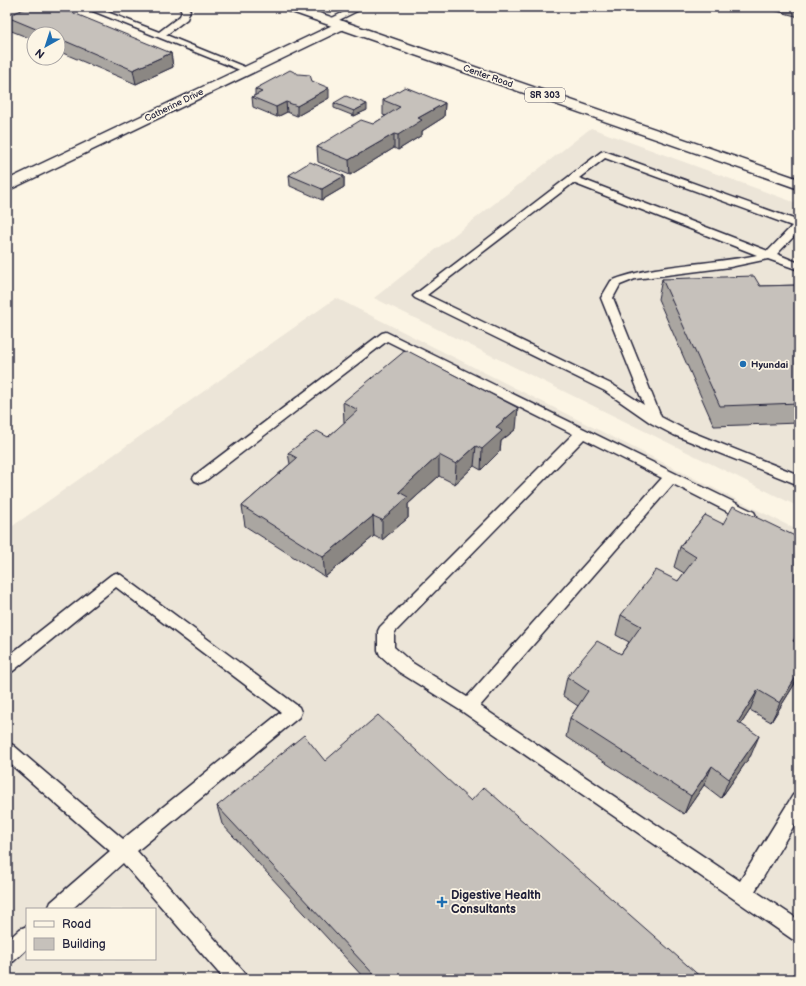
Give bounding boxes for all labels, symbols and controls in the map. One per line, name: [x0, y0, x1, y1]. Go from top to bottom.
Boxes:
north arrow: [26, 26, 66, 66]
text: N: [33, 46, 47, 61]
street label: Center Road: [461, 63, 514, 90]
street label: Catherine Drive: [143, 86, 206, 124]
road number: SR 303: [525, 88, 565, 102]
marker: Hyundai: [738, 359, 748, 369]
place label: Hyundai: [751, 359, 788, 371]
place label: Digestive Health Consultants: [451, 888, 541, 917]
marker: Digestive Health Consultants: [436, 896, 448, 908]
legend: [26, 908, 156, 960]
text: Road: [62, 917, 91, 932]
text: Building: [62, 937, 106, 952]

